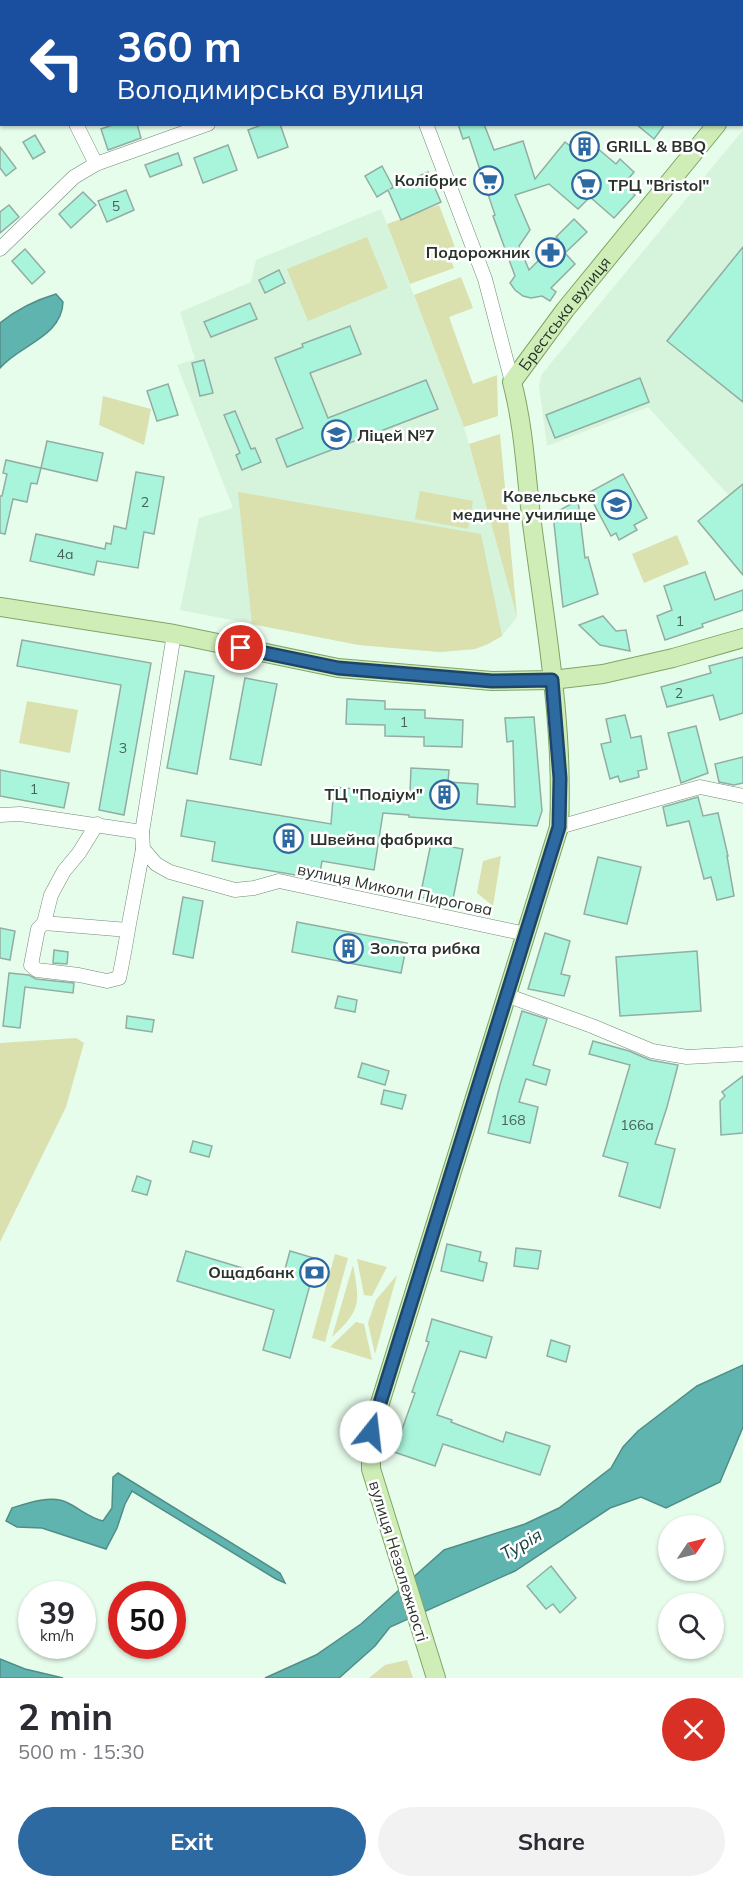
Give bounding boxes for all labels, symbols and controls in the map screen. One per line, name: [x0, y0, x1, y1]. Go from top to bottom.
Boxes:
text: 360 m: [117, 20, 242, 73]
icon: left: [18, 24, 96, 102]
text: Володимирська вулиця: [117, 72, 424, 106]
building icon: GRILL & BBQ: [569, 130, 601, 162]
place label: GRILL & BBQ: [606, 136, 706, 156]
supermarket icon: Колібрис: [472, 164, 504, 196]
supermarket icon: ТРЦ "Bristol": [571, 169, 603, 201]
place label: Колібрис: [394, 170, 467, 190]
place label: ТРЦ "Bristol": [608, 175, 710, 195]
house number: 5: [112, 197, 120, 215]
pharmacy icon: Подорожник: [535, 236, 567, 268]
place label: Подорожник: [426, 242, 531, 262]
street label: Брестська вулиця: [514, 252, 615, 374]
school or university icon: Ліцей №7: [320, 419, 352, 451]
place label: Ліцей №7: [357, 425, 435, 445]
place label: Ковельське медичне училище: [453, 486, 596, 524]
school or university icon: Ковельське медичне училище: [601, 489, 633, 521]
house number: 2: [141, 493, 149, 511]
house number: 4а: [57, 545, 73, 563]
house number: 1: [676, 612, 684, 630]
pin: [215, 622, 266, 673]
icon: arrive: [224, 631, 257, 664]
house number: 2: [675, 684, 683, 702]
house number: 1: [400, 713, 408, 731]
house number: 3: [119, 739, 127, 757]
building icon: ТЦ "Подіум": [428, 778, 460, 810]
house number: 1: [30, 780, 38, 798]
place label: ТЦ "Подіум": [325, 784, 423, 804]
building icon: Швейна фабрика: [273, 823, 305, 855]
place label: Швейна фабрика: [310, 829, 453, 849]
street label: вулиця Миколи Пирогова: [296, 859, 494, 919]
building icon: Золота рибка: [333, 932, 365, 964]
place label: Золота рибка: [370, 938, 481, 958]
house number: 168: [500, 1111, 526, 1129]
house number: 166а: [620, 1116, 654, 1134]
bank icon: Ощадбанк: [299, 1256, 331, 1288]
place label: Ощадбанк: [208, 1262, 295, 1282]
position arrow: [339, 1400, 403, 1464]
street label: вулиця Незалежності: [365, 1478, 433, 1644]
north arrow: [658, 1515, 724, 1581]
map controls: [658, 1515, 724, 1659]
water label: Турія: [496, 1523, 546, 1565]
speed limit sign: 50: [108, 1581, 186, 1659]
button: search: [658, 1593, 724, 1659]
text: 39: [39, 1594, 75, 1632]
text: km/h: [40, 1626, 74, 1645]
text: 2 min: [18, 1694, 113, 1739]
button: close: [662, 1698, 725, 1761]
text: 500 m · 15:30: [18, 1739, 144, 1764]
button: Exit: [18, 1807, 366, 1876]
button: Share: [378, 1807, 725, 1876]

